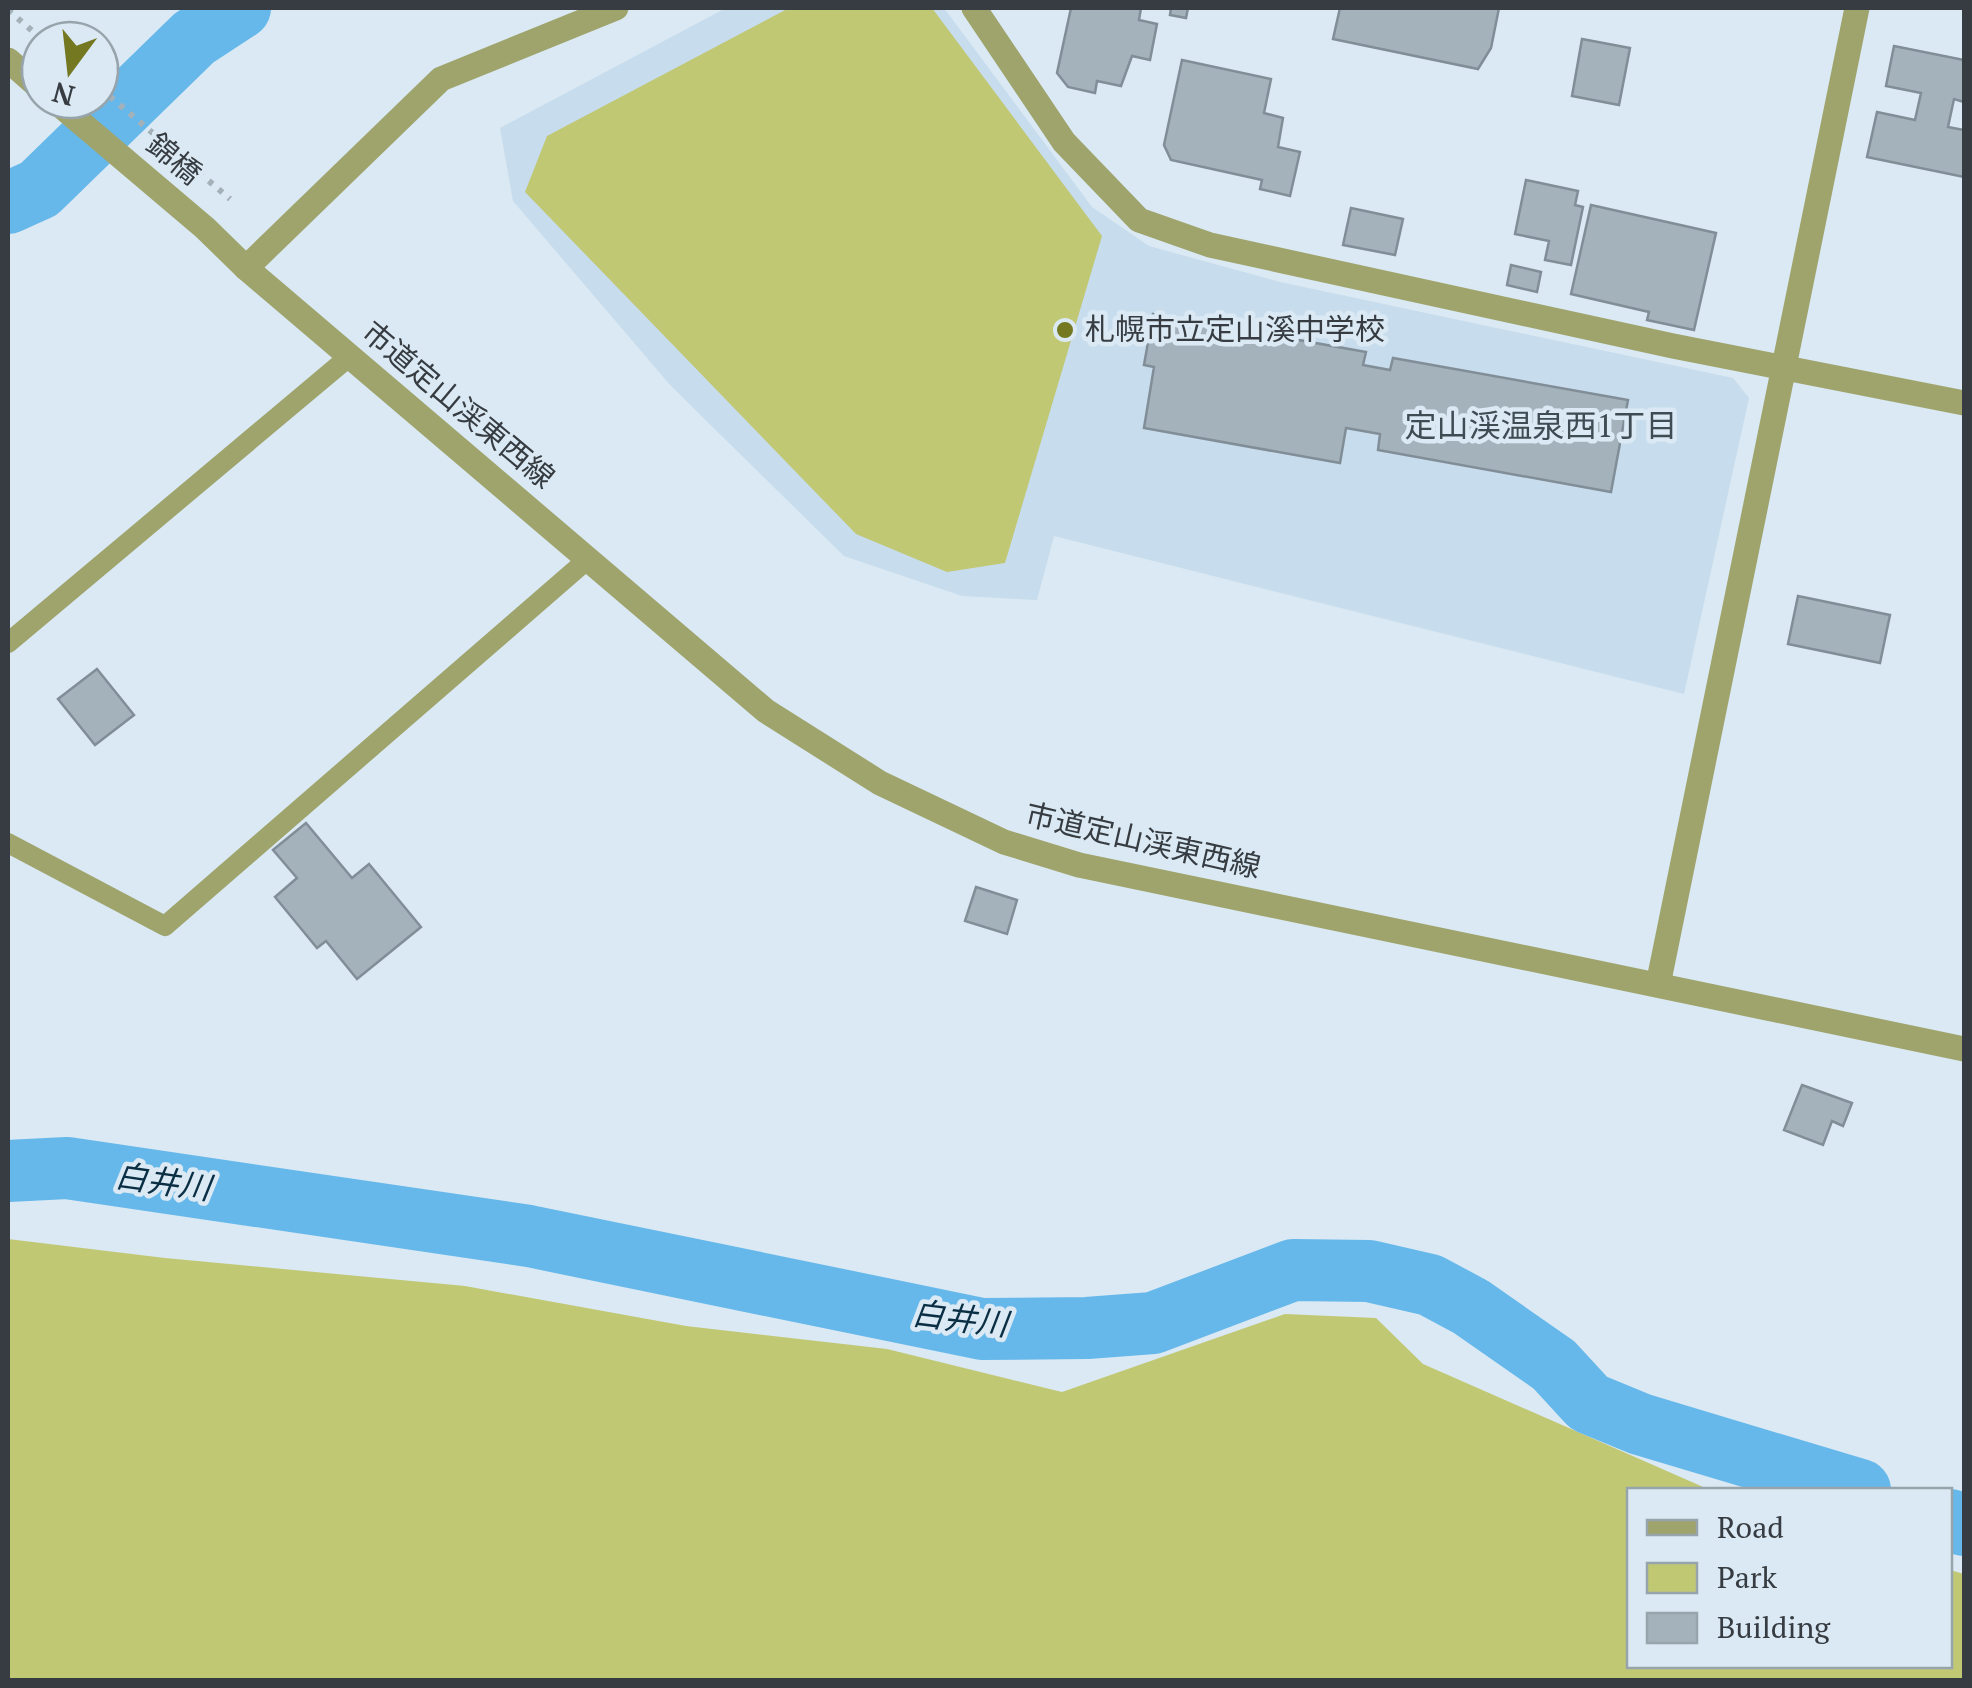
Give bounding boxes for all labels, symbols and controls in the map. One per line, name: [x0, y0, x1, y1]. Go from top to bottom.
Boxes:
north arrow: [20, 20, 120, 120]
text: N: [48, 74, 78, 115]
street label: 錦橋: [139, 124, 210, 193]
place label: 札幌市立定山溪中学校: [1085, 309, 1385, 349]
street label: 市道定山渓東西線: [354, 312, 563, 497]
marker: 札幌市立定山溪中学校: [1054, 319, 1076, 341]
district label: 定山渓温泉西1丁目: [1404, 404, 1678, 446]
street label: 市道定山渓東西線: [1022, 794, 1265, 887]
water label: 白井川: [113, 1154, 217, 1209]
water label: 白井川: [910, 1291, 1013, 1345]
legend: [1627, 1488, 1952, 1668]
text: Road: [1717, 1507, 1784, 1547]
text: Park: [1717, 1557, 1778, 1597]
text: Building: [1717, 1607, 1831, 1647]

